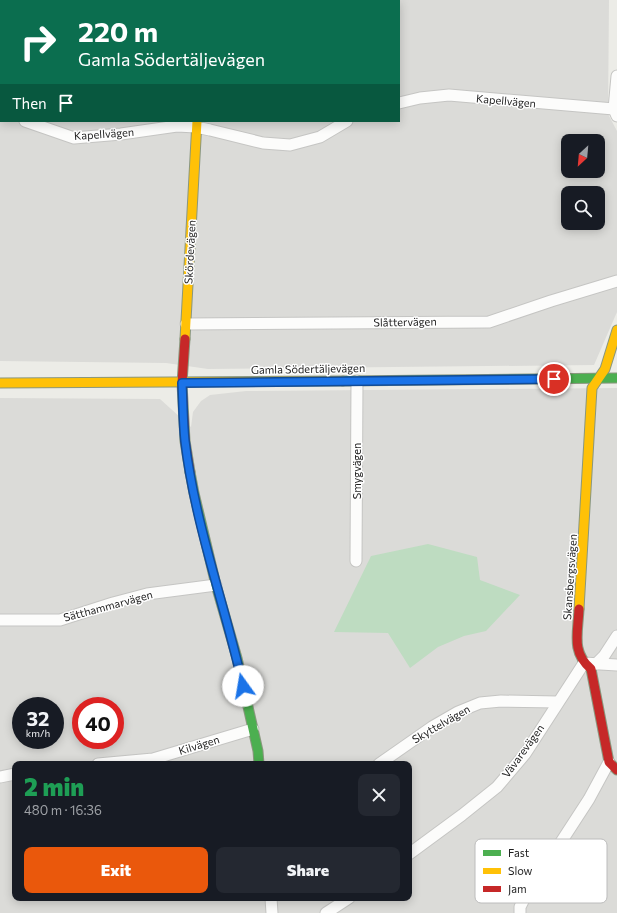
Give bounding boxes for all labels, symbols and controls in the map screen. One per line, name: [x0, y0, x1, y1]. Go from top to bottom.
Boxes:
text: 220 m: [78, 14, 158, 48]
icon: right: [12, 16, 64, 68]
text: Gamla Södertäljevägen: [78, 48, 265, 70]
street label: Kapellvägen: [475, 91, 537, 110]
icon: arrive: [55, 92, 77, 114]
text: Then: [12, 94, 47, 112]
street label: Kapellvägen: [73, 125, 134, 142]
north arrow: [561, 134, 605, 178]
map controls: [561, 134, 605, 230]
button: search: [561, 186, 605, 230]
street label: Skördevägen: [181, 220, 198, 284]
street label: Slåttervägen: [373, 314, 437, 329]
street label: Gamla Södertäljevägen: [251, 361, 365, 376]
pin: [537, 362, 571, 396]
icon: arrive: [543, 368, 565, 390]
street label: Smygvägen: [350, 443, 363, 499]
street label: Skansbergsvägen: [560, 533, 579, 620]
street label: Sätthammarvägen: [62, 587, 154, 624]
position arrow: [222, 665, 264, 707]
speed limit sign: 40: [72, 697, 124, 749]
street label: Skyttelvägen: [409, 702, 472, 745]
text: 32: [27, 706, 49, 730]
street label: Vävarevägen: [499, 721, 546, 780]
text: km/h: [26, 727, 50, 739]
street label: Kilvägen: [177, 732, 221, 757]
text: 2 min: [24, 772, 84, 801]
button: close: [358, 774, 400, 816]
text: 480 m · 16:36: [24, 802, 102, 818]
legend: [475, 839, 607, 903]
text: Fast: [508, 846, 530, 859]
button: Exit: [24, 847, 208, 893]
button: Share: [216, 847, 400, 893]
text: Slow: [508, 864, 533, 877]
text: Jam: [508, 882, 527, 896]

